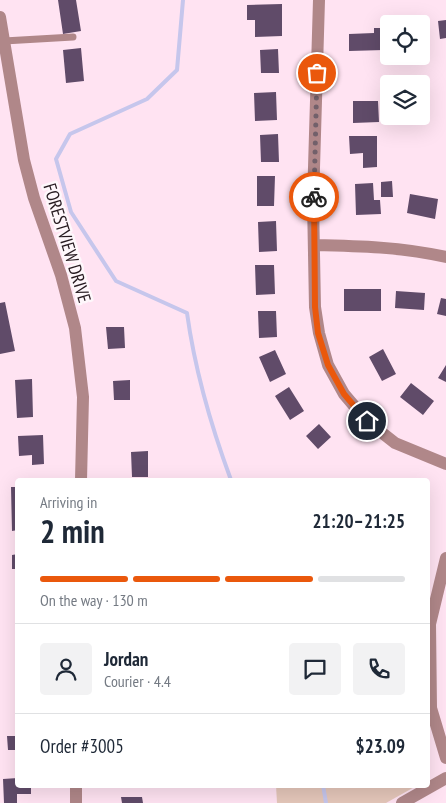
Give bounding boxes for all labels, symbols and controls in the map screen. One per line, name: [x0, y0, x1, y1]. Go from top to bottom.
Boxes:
map controls: [380, 15, 430, 125]
button: locate: [380, 15, 430, 65]
pin: [296, 52, 338, 94]
icon: bag: [303, 59, 331, 87]
button: layers: [380, 75, 430, 125]
courier: [289, 172, 339, 222]
street label: FORESTVIEW DRIVE: [38, 180, 97, 305]
icon: bike: [300, 183, 328, 211]
pin: [346, 400, 388, 442]
icon: home: [353, 407, 381, 435]
text: Arriving in: [40, 492, 97, 512]
text: 21:20–21:25: [312, 509, 405, 533]
text: 2 min: [40, 510, 105, 552]
text: On the way · 130 m: [40, 590, 148, 610]
button: person: [40, 643, 92, 695]
button: chat: [289, 643, 341, 695]
button: phone: [353, 643, 405, 695]
text: Jordan: [104, 647, 148, 671]
text: Courier · 4.4: [104, 671, 171, 691]
text: Order #3005: [40, 734, 124, 758]
text: $23.09: [356, 734, 405, 758]

